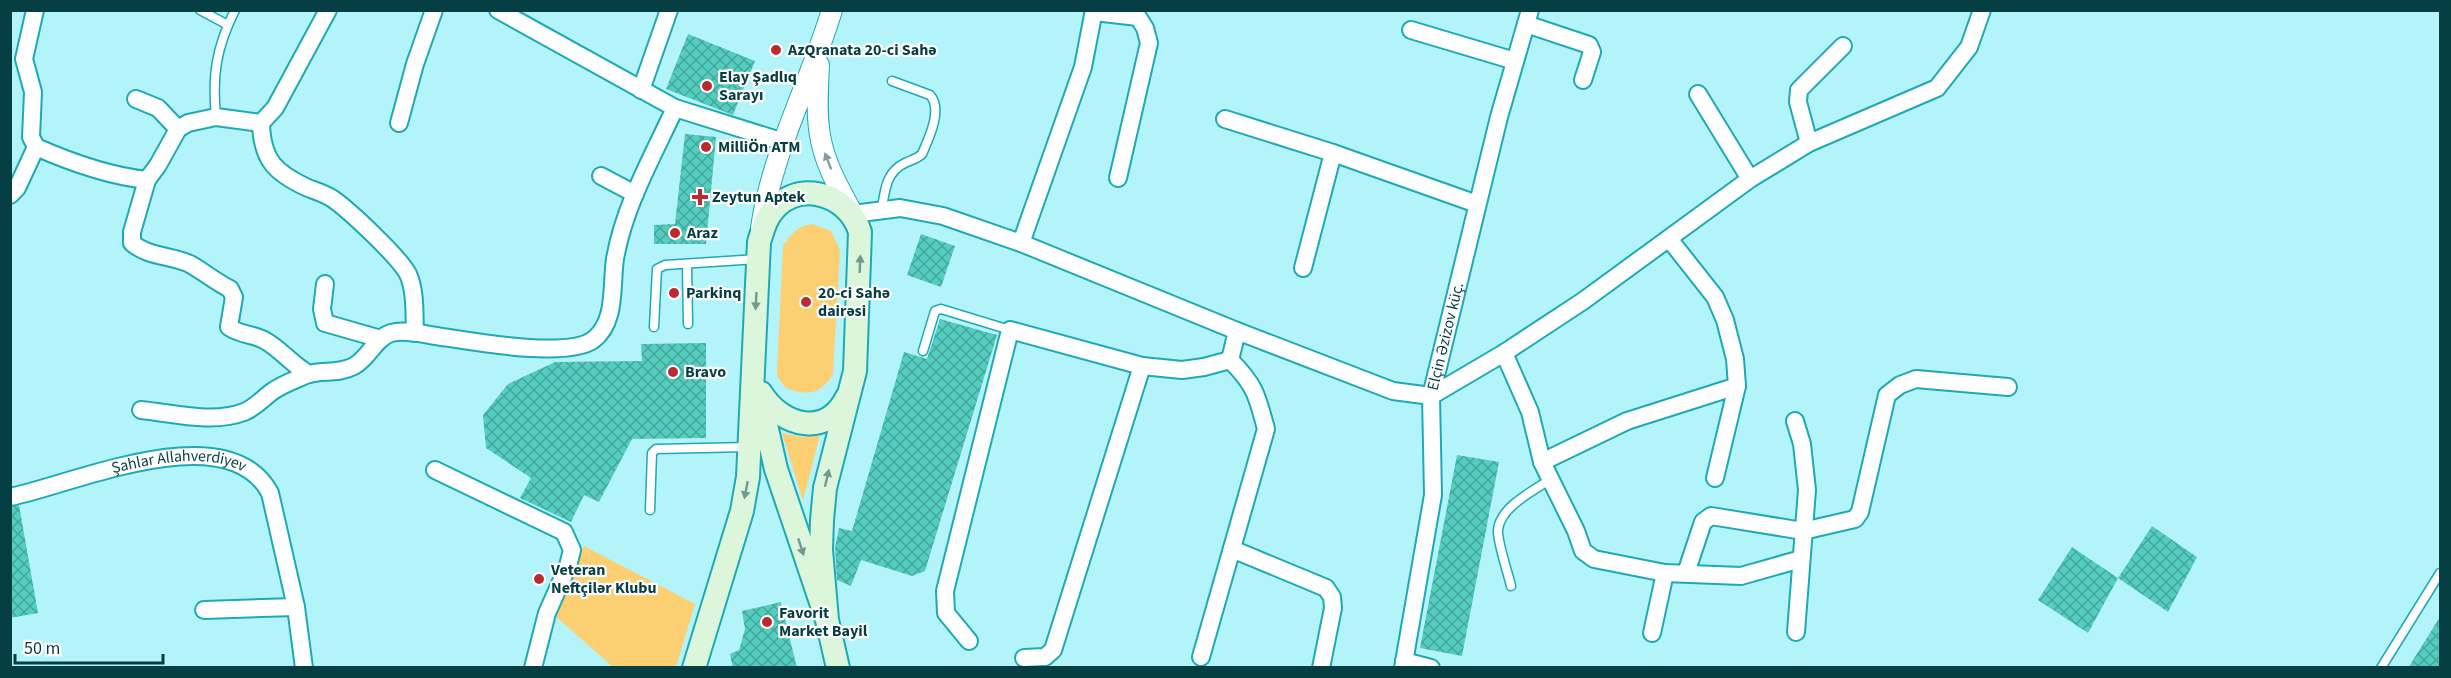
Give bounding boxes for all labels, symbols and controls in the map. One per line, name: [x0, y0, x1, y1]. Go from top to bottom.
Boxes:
place label: AzQranata 20-ci Sahə: [787, 39, 937, 61]
marker: AzQranata 20-ci Sahə: [769, 43, 783, 57]
place label: Elay Şadlıq Sarayı: [719, 66, 797, 106]
marker: Elay Şadlıq Sarayı: [700, 79, 714, 93]
place label: MilliÖn ATM: [718, 136, 801, 158]
marker: MilliÖn ATM: [699, 140, 713, 154]
one-way arrow: [823, 152, 832, 170]
place label: Zeytun Aptek: [712, 186, 806, 208]
marker: Zeytun Aptek: [693, 190, 707, 204]
place label: Araz: [686, 222, 718, 244]
marker: Araz: [668, 226, 682, 240]
one-way arrow: [855, 255, 864, 274]
street label: Elçin Əzizov küç.: [1422, 280, 1469, 393]
place label: Parkinq: [686, 282, 741, 304]
place label: 20-ci Sahə dairəsi: [818, 282, 890, 322]
marker: Parkinq: [667, 286, 681, 300]
one-way arrow: [752, 291, 761, 310]
marker: 20-ci Sahə dairəsi: [799, 295, 813, 309]
place label: Bravo: [685, 361, 726, 383]
marker: Bravo: [666, 365, 680, 379]
street label: Şahlar Allahverdiyev: [109, 445, 251, 479]
one-way arrow: [823, 469, 833, 488]
one-way arrow: [741, 481, 750, 500]
one-way arrow: [797, 538, 806, 556]
place label: Veteran Neftçilər Klubu: [550, 559, 657, 599]
marker: Veteran Neftçilər Klubu: [532, 572, 546, 586]
place label: Favorit Market Bayil: [779, 602, 868, 642]
marker: Favorit Market Bayil: [760, 615, 774, 629]
scale bar: [15, 627, 164, 665]
text: 50 m: [24, 636, 60, 661]

